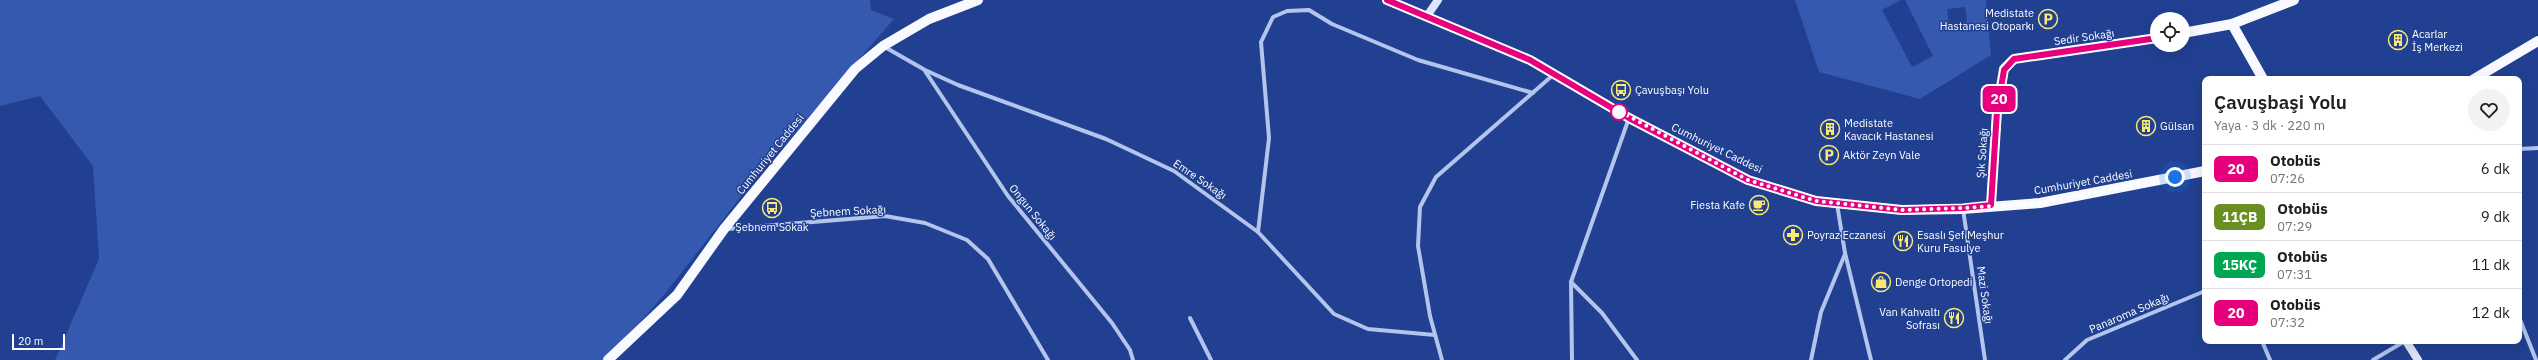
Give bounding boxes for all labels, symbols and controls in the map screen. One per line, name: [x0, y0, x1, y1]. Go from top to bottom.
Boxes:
place label: Medistate Hastanesi Otoparkı: [1940, 6, 2034, 33]
parking icon: Medistate Hastanesi Otoparkı: [2037, 8, 2059, 30]
map controls: [2150, 12, 2190, 52]
button: locate: [2150, 12, 2190, 52]
street label: Sedir Sokağı: [2053, 26, 2115, 48]
place label: Acarlar İş Merkezi: [2412, 27, 2463, 54]
building icon: Acarlar İş Merkezi: [2387, 29, 2409, 51]
bus stop icon: Çavuşbaşı Yolu: [1610, 79, 1632, 101]
place label: Çavuşbaşı Yolu: [1635, 83, 1709, 97]
line badge: 20: [1981, 86, 2017, 112]
button: heart: [2468, 89, 2510, 131]
text: 20: [1991, 90, 2007, 108]
text: Çavuşbaşi Yolu: [2214, 90, 2347, 114]
unlabelled marker: [1610, 103, 1628, 121]
street label: Cumhuriyet Caddesi: [733, 111, 807, 197]
building icon: Gülsan: [2135, 115, 2157, 137]
place label: Medistate Kavacık Hastanesi: [1844, 116, 1934, 143]
text: Yaya · 3 dk · 220 m: [2214, 117, 2325, 134]
building icon: Medistate Kavacık Hastanesi: [1819, 118, 1841, 140]
place label: Gülsan: [2160, 119, 2194, 133]
street label: Cumhuriyet Caddesi: [1669, 120, 1765, 176]
street label: Şık Sokağı: [1973, 127, 1991, 179]
parking icon: Aktör Zeyn Vale: [1818, 144, 1840, 166]
place label: Aktör Zeyn Vale: [1843, 148, 1920, 162]
text: Otobüs: [2270, 151, 2320, 170]
street label: Emre Sokağı: [1171, 156, 1229, 202]
text: 6 dk: [2481, 159, 2510, 178]
text: 20: [2228, 160, 2244, 178]
street label: Cumhuriyet Caddesi: [2033, 166, 2133, 198]
your location: [2165, 167, 2185, 187]
text: 07:26: [2270, 170, 2305, 187]
street label: Ongun Sokağı: [1006, 181, 1060, 243]
cafe icon: Fiesta Kafe: [1748, 194, 1770, 216]
bus stop icon: Şebnem Sokak: [761, 197, 783, 219]
place label: Fiesta Kafe: [1690, 198, 1745, 212]
text: Otobüs: [2277, 199, 2328, 218]
street label: Şebnem Sokağı: [810, 202, 886, 220]
text: 9 dk: [2481, 207, 2510, 226]
text: 11ÇB: [2222, 208, 2257, 226]
text: 07:29: [2277, 218, 2312, 235]
place label: Şebnem Sokak: [735, 220, 809, 234]
pharmacy icon: Poyraz Eczanesi: [1782, 224, 1804, 246]
place label: Poyraz Eczanesi: [1807, 228, 1886, 242]
place label: Esaslı Şef Meşhur Kuru Fasulye: [1917, 228, 2004, 255]
restaurant icon: Esaslı Şef Meşhur Kuru Fasulye: [1892, 230, 1914, 252]
text: Otobüs: [2277, 247, 2328, 266]
text: 11 dk: [2472, 255, 2510, 274]
text: 15KÇ: [2222, 256, 2257, 274]
street label: Mazi Sokağı: [1974, 265, 1996, 325]
text: 07:31: [2277, 266, 2312, 283]
shop icon: Denge Ortopedi: [1870, 271, 1892, 293]
place label: Denge Ortopedi: [1895, 275, 1972, 289]
street label: Panaroma Sokağı: [2087, 290, 2171, 336]
text: Otobüs: [2270, 295, 2320, 314]
text: 12 dk: [2472, 303, 2510, 322]
text: 20: [2228, 304, 2244, 322]
place label: Van Kahvaltı Sofrası: [1879, 305, 1940, 332]
restaurant icon: Van Kahvaltı Sofrası: [1943, 307, 1965, 329]
text: 07:32: [2270, 314, 2305, 331]
scale bar: [12, 332, 65, 351]
text: 20 m: [18, 334, 43, 348]

